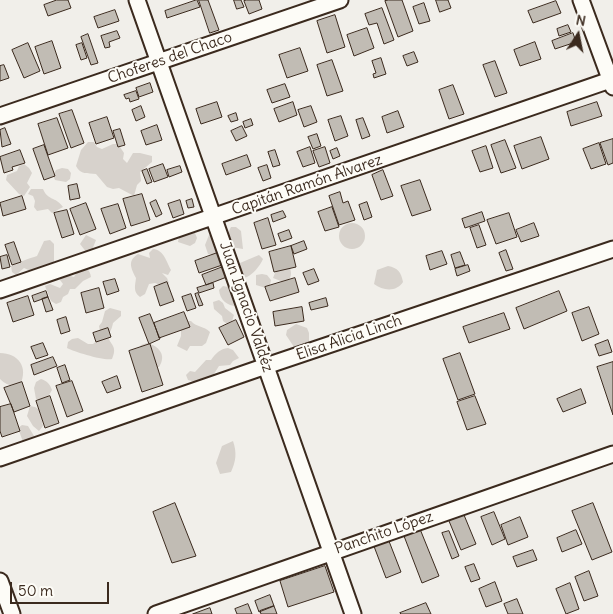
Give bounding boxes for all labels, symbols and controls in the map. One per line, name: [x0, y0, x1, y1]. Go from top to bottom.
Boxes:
north arrow: [553, 10, 603, 60]
text: N: [574, 11, 587, 30]
street label: Choferes del Chaco: [105, 28, 235, 88]
street label: Capitán Ramón Alvarez: [230, 151, 384, 219]
street label: Juan Ignacio Valdéz: [215, 239, 277, 375]
street label: Elisa Alicia Linch: [294, 312, 404, 364]
street label: Panchito López: [332, 508, 436, 558]
scale bar: [12, 572, 111, 604]
text: 50 m: [18, 581, 53, 600]

